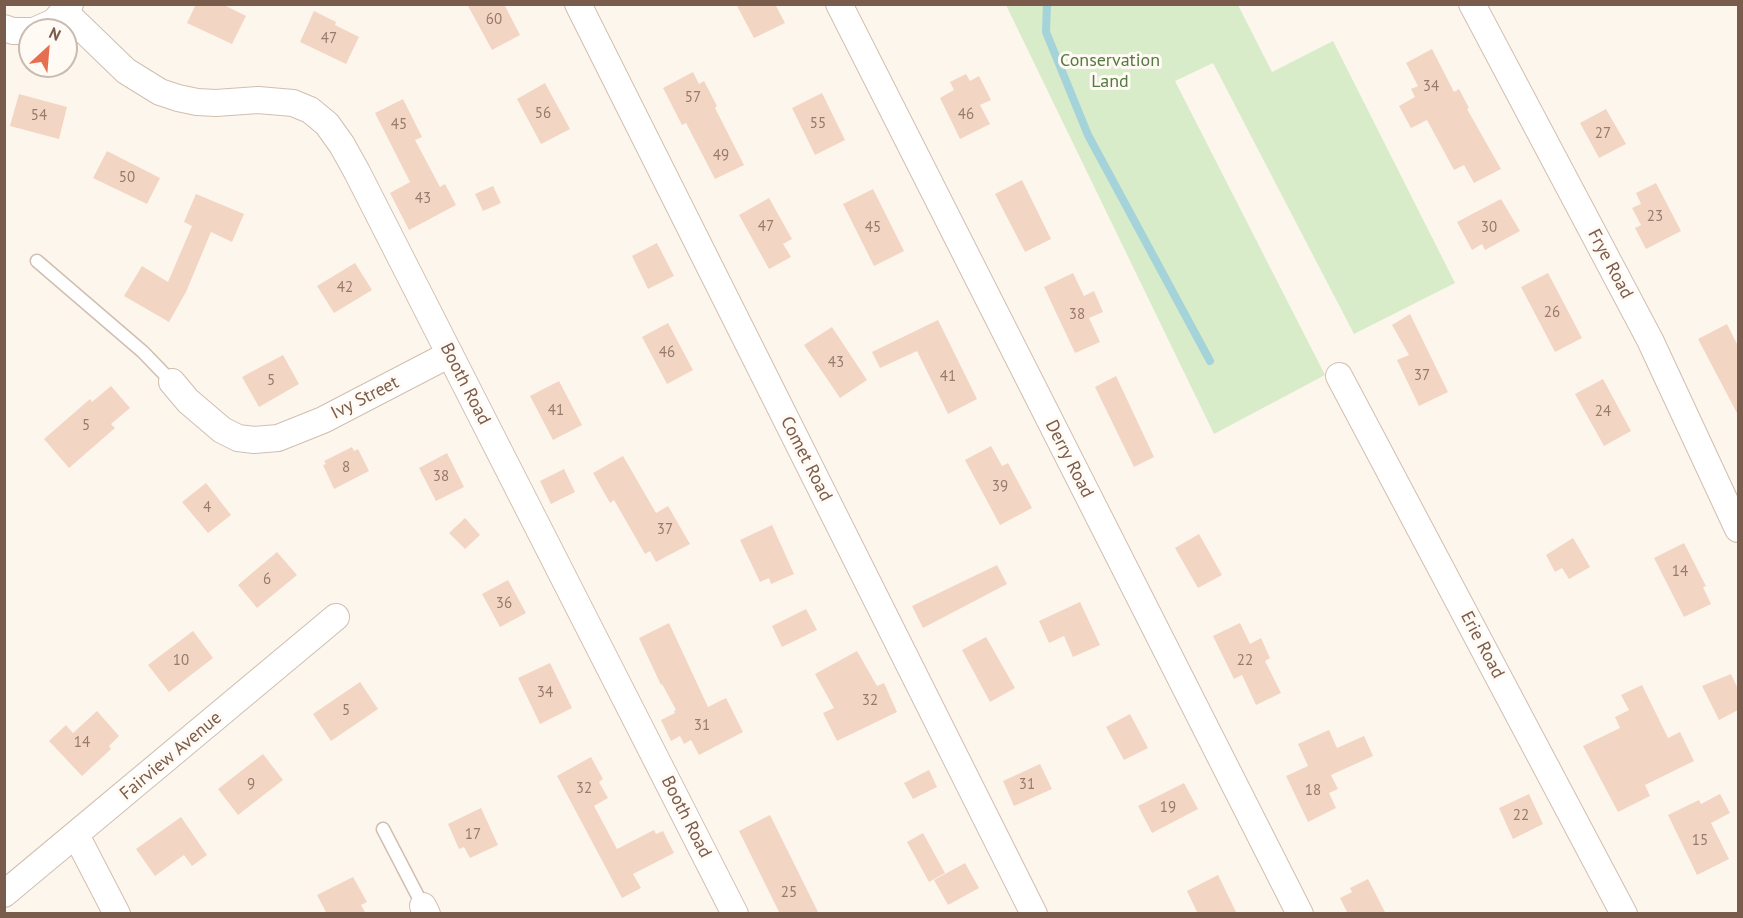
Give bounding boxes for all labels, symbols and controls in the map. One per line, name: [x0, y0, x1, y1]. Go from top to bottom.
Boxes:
house number: 60: [486, 11, 502, 29]
north arrow: [18, 18, 78, 78]
text: N: [46, 22, 64, 45]
house number: 47: [321, 30, 337, 48]
park label: Conservation Land: [1060, 50, 1160, 92]
house number: 34: [1423, 78, 1439, 96]
house number: 57: [685, 89, 701, 107]
house number: 56: [535, 105, 551, 123]
house number: 46: [958, 106, 974, 124]
house number: 54: [31, 107, 47, 125]
house number: 55: [810, 115, 826, 133]
house number: 45: [391, 116, 407, 134]
house number: 27: [1595, 125, 1611, 143]
house number: 49: [713, 147, 729, 165]
house number: 50: [119, 169, 135, 187]
house number: 43: [415, 190, 431, 208]
house number: 23: [1647, 208, 1663, 226]
house number: 47: [758, 218, 774, 236]
house number: 45: [865, 219, 881, 237]
house number: 30: [1481, 219, 1497, 237]
street label: Frye Road: [1583, 226, 1637, 302]
house number: 42: [337, 279, 353, 297]
house number: 26: [1544, 304, 1560, 322]
house number: 38: [1069, 306, 1085, 324]
street label: Booth Road: [435, 340, 495, 428]
house number: 46: [659, 344, 675, 362]
house number: 43: [828, 354, 844, 372]
house number: 37: [1414, 367, 1430, 385]
house number: 41: [940, 368, 956, 386]
house number: 5: [267, 372, 275, 390]
street label: Ivy Street: [327, 372, 403, 424]
house number: 41: [548, 402, 564, 420]
house number: 24: [1595, 403, 1611, 421]
street label: Comet Road: [775, 413, 837, 505]
street label: Derry Road: [1040, 416, 1098, 502]
house number: 5: [82, 417, 90, 435]
house number: 8: [342, 459, 350, 477]
house number: 38: [433, 468, 449, 486]
house number: 39: [992, 478, 1008, 496]
house number: 4: [203, 499, 211, 517]
house number: 37: [657, 521, 673, 539]
house number: 14: [1672, 563, 1688, 581]
house number: 6: [263, 571, 271, 589]
house number: 36: [496, 595, 512, 613]
street label: Erie Road: [1455, 608, 1509, 682]
house number: 10: [173, 652, 189, 670]
house number: 22: [1237, 652, 1253, 670]
house number: 34: [537, 684, 553, 702]
house number: 32: [862, 692, 878, 710]
house number: 5: [342, 702, 350, 720]
street label: Fairview Avenue: [116, 707, 226, 805]
house number: 31: [694, 717, 710, 735]
house number: 14: [74, 734, 90, 752]
street label: Booth Road: [656, 773, 716, 861]
house number: 9: [247, 776, 255, 794]
house number: 31: [1019, 776, 1035, 794]
house number: 32: [576, 780, 592, 798]
house number: 18: [1305, 782, 1321, 800]
house number: 19: [1160, 799, 1176, 817]
house number: 22: [1513, 807, 1529, 825]
house number: 17: [465, 826, 481, 844]
house number: 15: [1692, 832, 1708, 850]
house number: 25: [781, 884, 797, 902]

